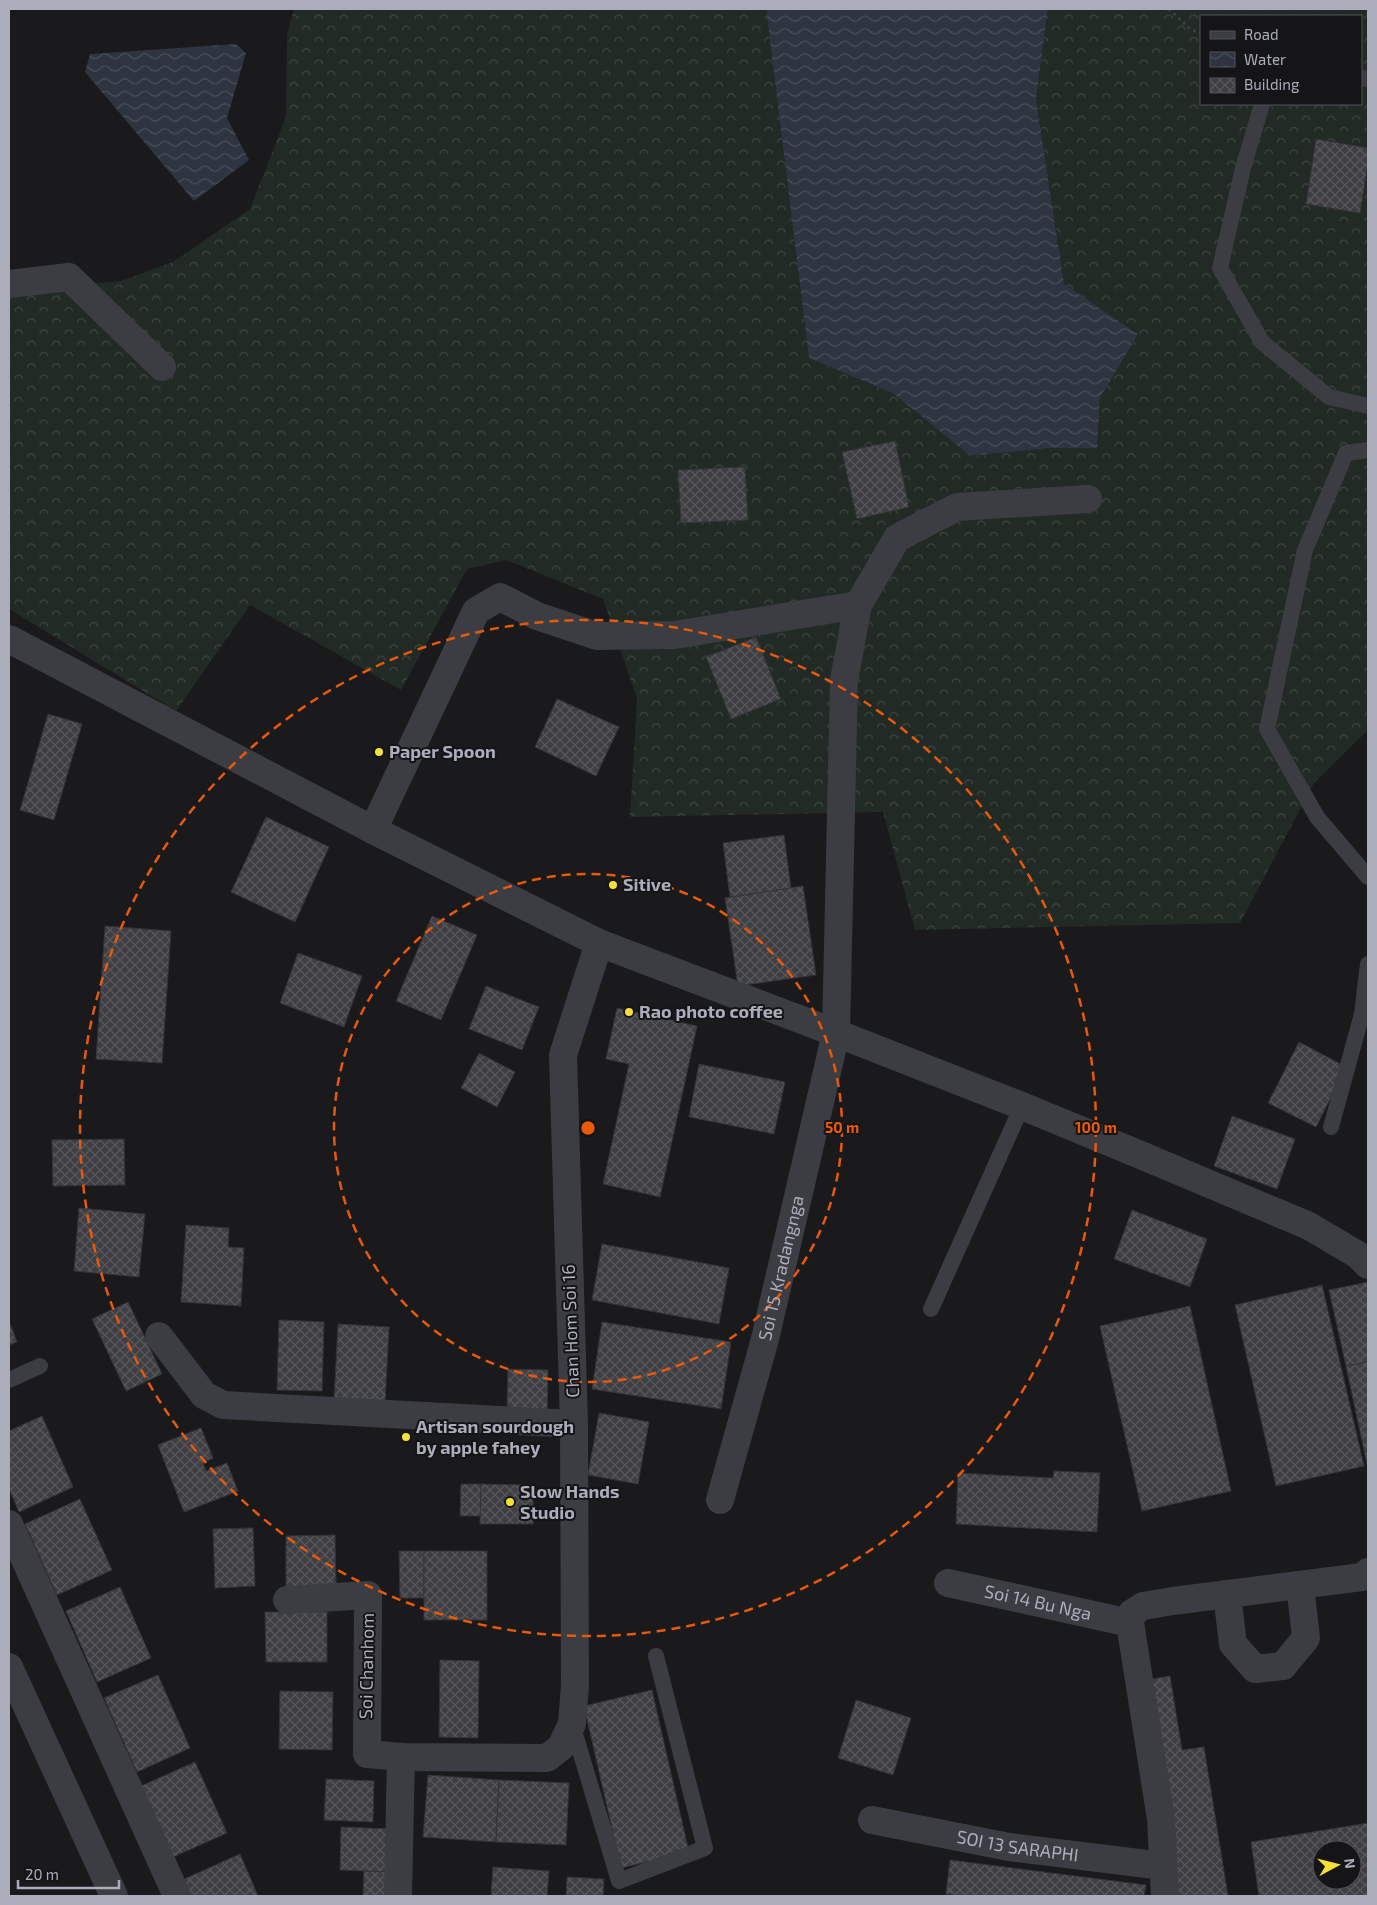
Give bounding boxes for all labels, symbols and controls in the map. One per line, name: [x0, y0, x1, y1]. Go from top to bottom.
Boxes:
legend: [1200, 15, 1362, 105]
text: Road: [1244, 25, 1279, 43]
text: Water: [1244, 50, 1286, 68]
text: Building: [1244, 75, 1300, 93]
place label: Paper Spoon: [389, 740, 496, 762]
marker: Paper Spoon: [373, 746, 385, 758]
place label: Sitive: [623, 873, 671, 895]
marker: Sitive: [607, 879, 619, 891]
place label: Rao photo coffee: [639, 1000, 783, 1022]
marker: Rao photo coffee: [623, 1006, 635, 1018]
text: 50 m: [825, 1118, 859, 1136]
text: 100 m: [1075, 1118, 1117, 1136]
centre of rings: [579, 1119, 597, 1137]
street label: Soi 15 Kradangnga: [753, 1193, 808, 1343]
street label: Chan Hom Soi 16: [557, 1264, 583, 1398]
place label: Artisan sourdough by apple fahey: [416, 1415, 574, 1458]
marker: Artisan sourdough by apple fahey: [400, 1431, 412, 1443]
place label: Slow Hands Studio: [520, 1480, 620, 1523]
marker: Slow Hands Studio: [504, 1496, 516, 1508]
street label: Soi 14 Bu Nga: [982, 1579, 1094, 1624]
street label: Soi Chanhom: [354, 1613, 378, 1719]
street label: SOI 13 SARAPHI: [955, 1825, 1080, 1865]
north arrow: [1312, 1840, 1362, 1890]
text: N: [1341, 1857, 1359, 1869]
scale bar: [18, 1858, 119, 1890]
text: 20 m: [25, 1865, 59, 1883]

